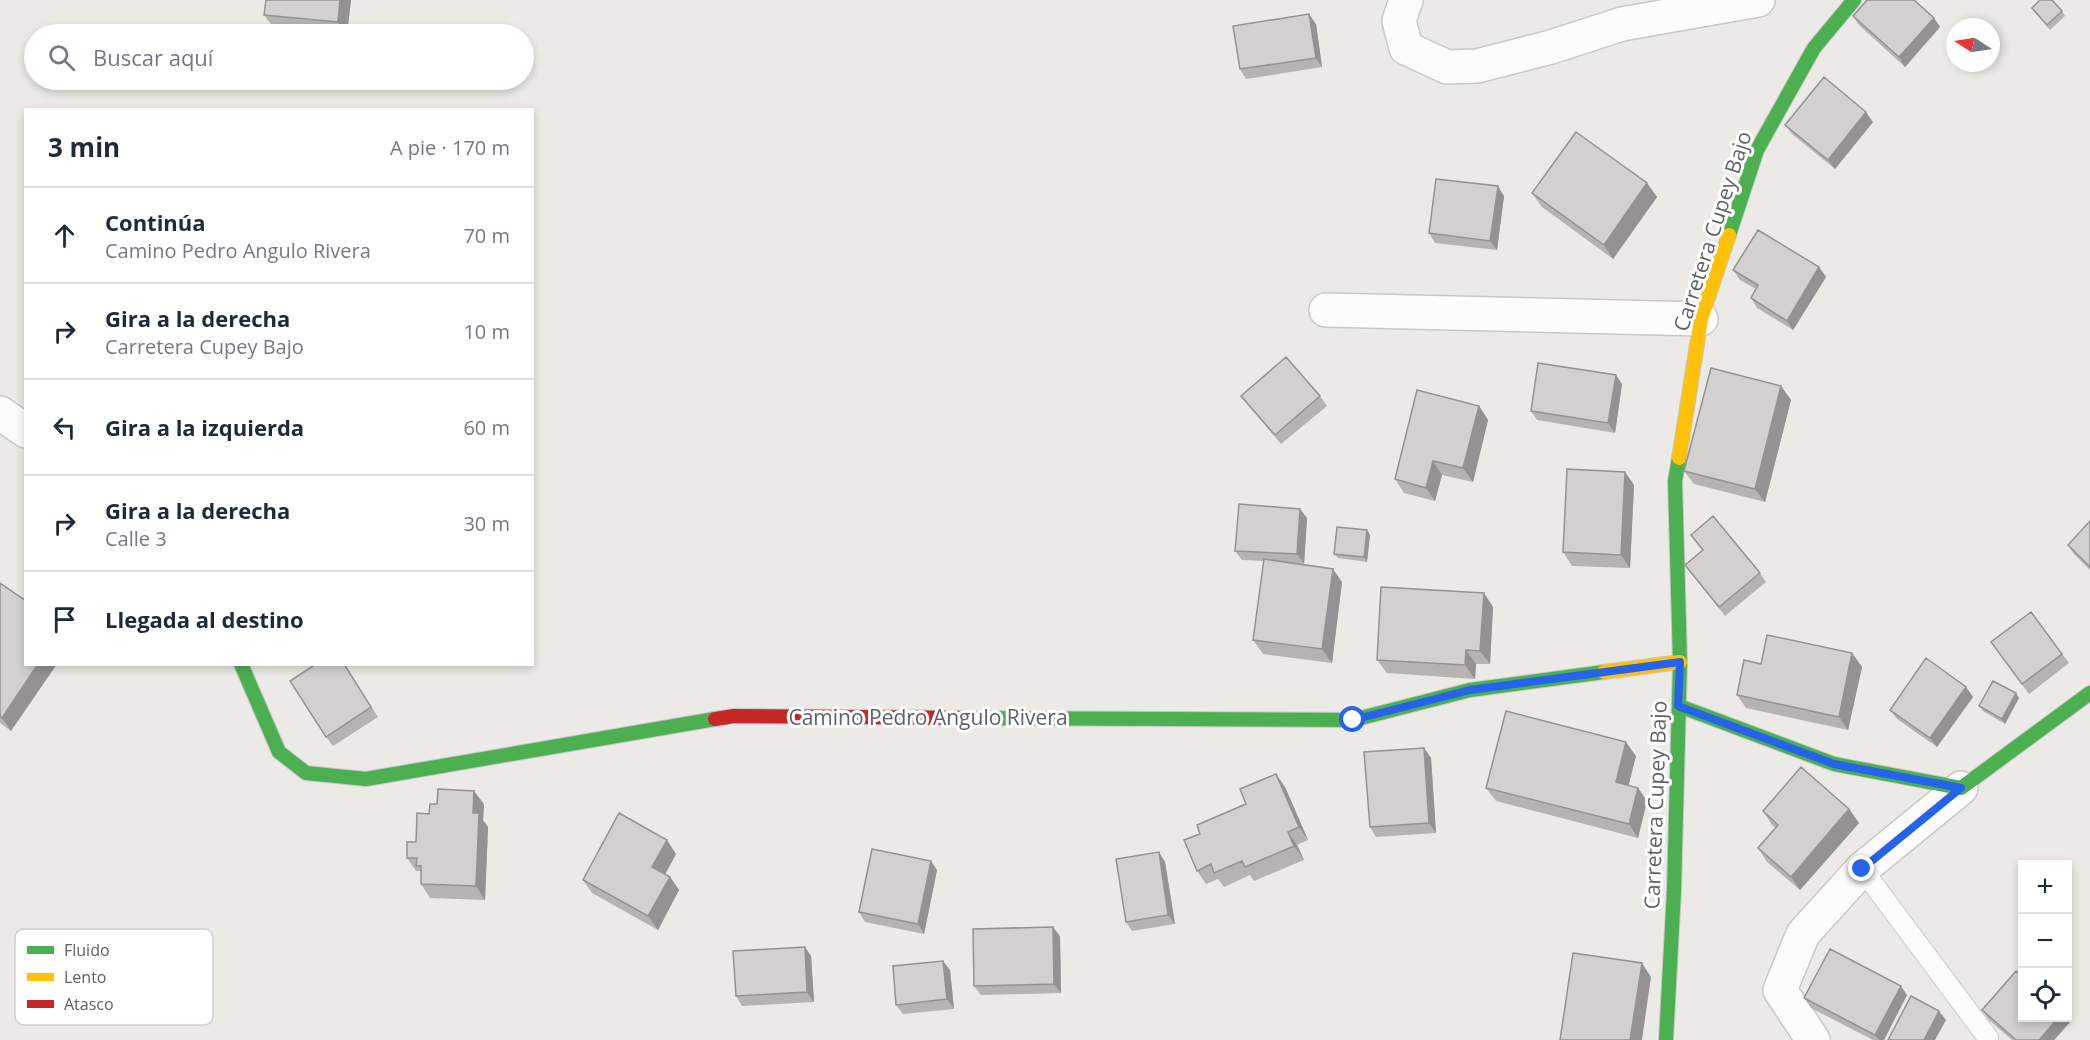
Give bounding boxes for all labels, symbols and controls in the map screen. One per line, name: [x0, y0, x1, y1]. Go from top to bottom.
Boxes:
north arrow: [1946, 18, 2000, 72]
search box: [24, 24, 534, 90]
icon: search: [45, 41, 78, 74]
text: Buscar aquí: [93, 42, 213, 72]
street label: Carretera Cupey Bajo: [1666, 127, 1758, 335]
text: 3 min: [48, 129, 120, 165]
text: A pie · 170 m: [390, 134, 510, 161]
text: Continúa: [105, 207, 206, 237]
icon: ahead: [48, 219, 81, 252]
text: 70 m: [463, 222, 510, 249]
text: Camino Pedro Angulo Rivera: [105, 237, 371, 264]
text: Gira a la derecha: [105, 303, 290, 333]
icon: right: [48, 315, 81, 348]
text: 10 m: [463, 318, 510, 345]
text: Carretera Cupey Bajo: [105, 333, 304, 360]
icon: left: [48, 411, 81, 444]
text: Gira a la izquierda: [105, 412, 304, 442]
text: 60 m: [463, 414, 510, 441]
text: Gira a la derecha: [105, 495, 290, 525]
icon: right: [48, 507, 81, 540]
text: 30 m: [463, 510, 510, 537]
text: Calle 3: [105, 525, 167, 552]
icon: arrive: [48, 603, 81, 636]
text: Llegada al destino: [105, 604, 304, 634]
street label: Carretera Cupey Bajo: [1637, 700, 1673, 910]
street label: Camino Pedro Angulo Rivera: [788, 703, 1068, 731]
route start: [1339, 706, 1365, 732]
route end: [1848, 855, 1874, 881]
map controls: [2018, 860, 2072, 1022]
button: +: [2018, 860, 2072, 914]
button: −: [2018, 914, 2072, 968]
legend: [15, 929, 213, 1025]
text: Fluido: [64, 939, 110, 961]
text: Lento: [64, 966, 106, 988]
button: locate: [2018, 968, 2072, 1022]
text: Atasco: [64, 993, 114, 1015]

